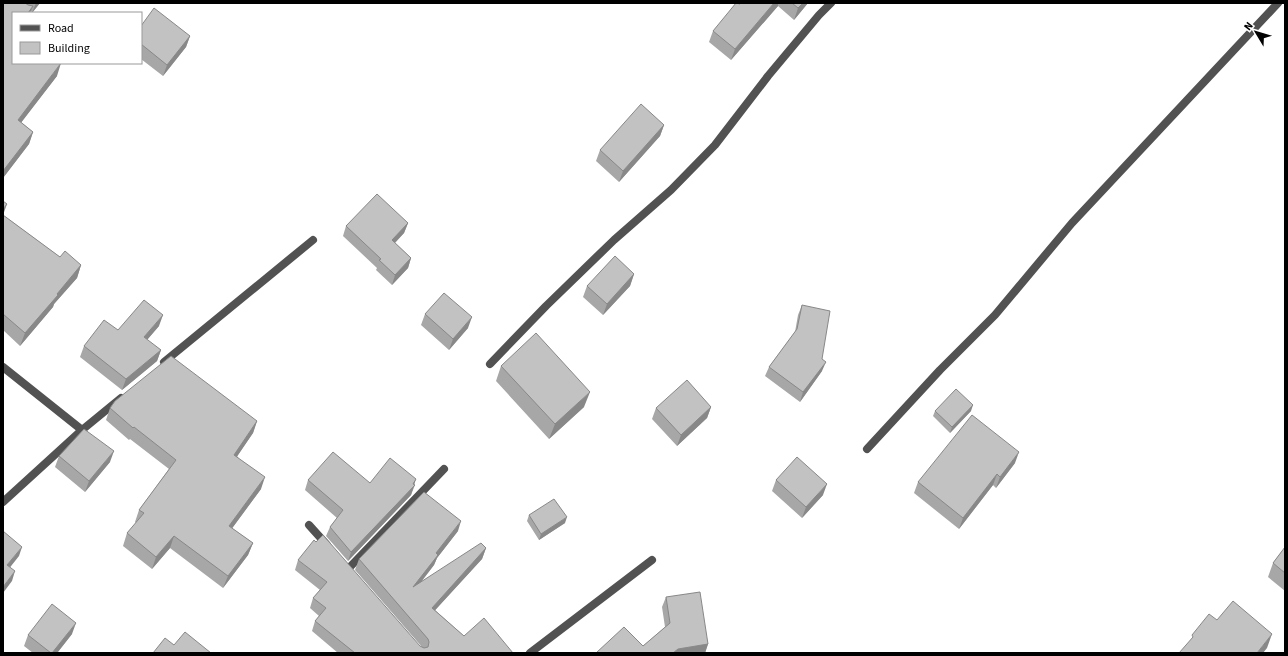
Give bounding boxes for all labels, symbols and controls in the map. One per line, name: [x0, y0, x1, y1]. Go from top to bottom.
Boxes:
legend: [12, 12, 142, 64]
north arrow: [1236, 12, 1276, 52]
text: N: [1240, 19, 1257, 34]
text: Road: [48, 20, 74, 37]
text: Building: [48, 40, 90, 57]

